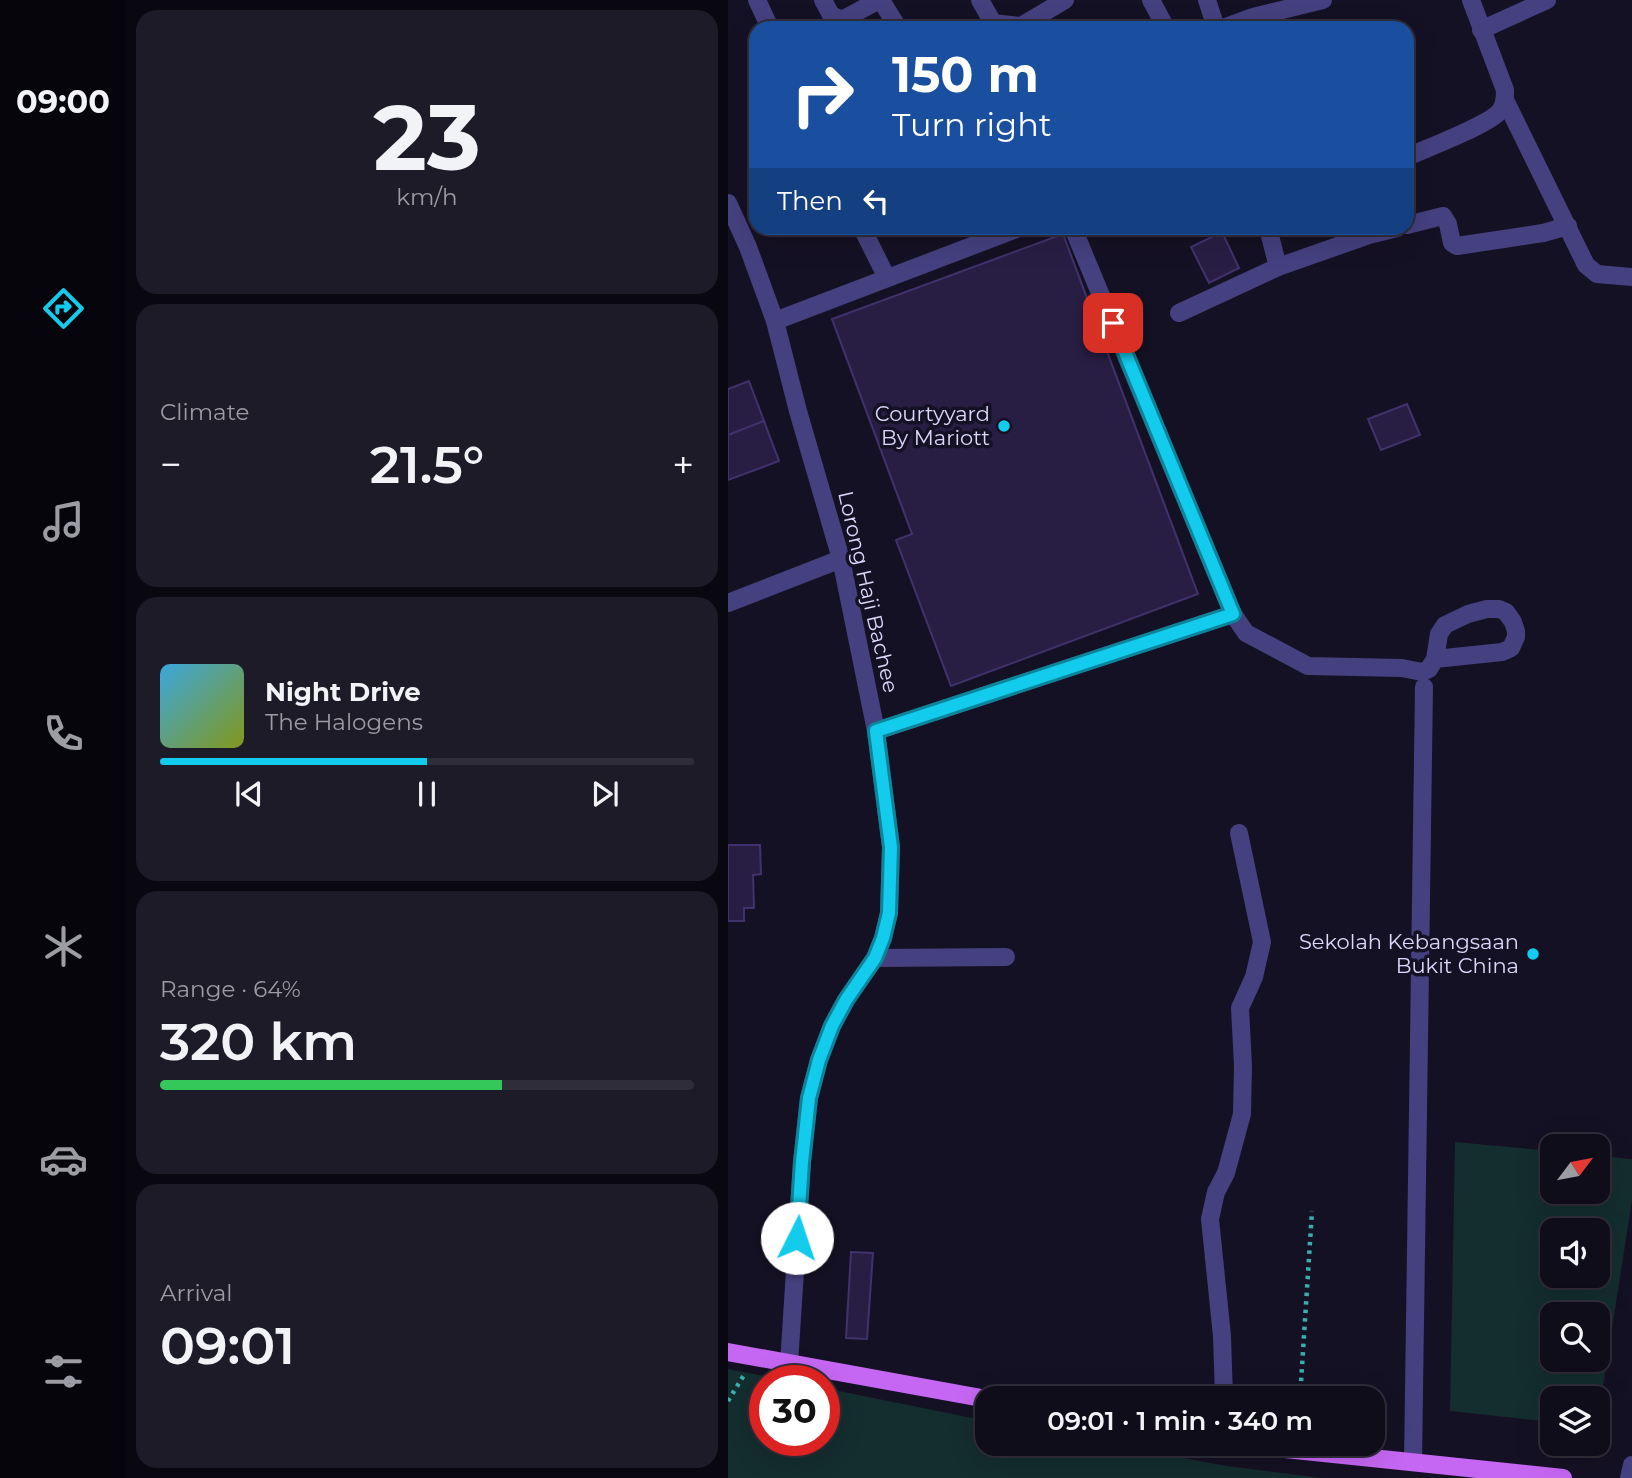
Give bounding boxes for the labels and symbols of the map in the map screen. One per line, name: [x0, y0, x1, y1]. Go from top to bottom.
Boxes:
pin: [1083, 293, 1143, 353]
place label: Courtyyard By Mariott: [875, 401, 990, 450]
marker: Courtyyard By Mariott: [996, 418, 1012, 434]
street label: Lorong Haji Bachee: [833, 488, 904, 695]
place label: Sekolah Kebangsaan Bukit China: [1299, 929, 1519, 978]
marker: Sekolah Kebangsaan Bukit China: [1525, 946, 1541, 962]
north arrow: [1540, 1134, 1610, 1204]
position arrow: [760, 1201, 834, 1275]
speed limit sign: 30: [749, 1365, 840, 1456]

